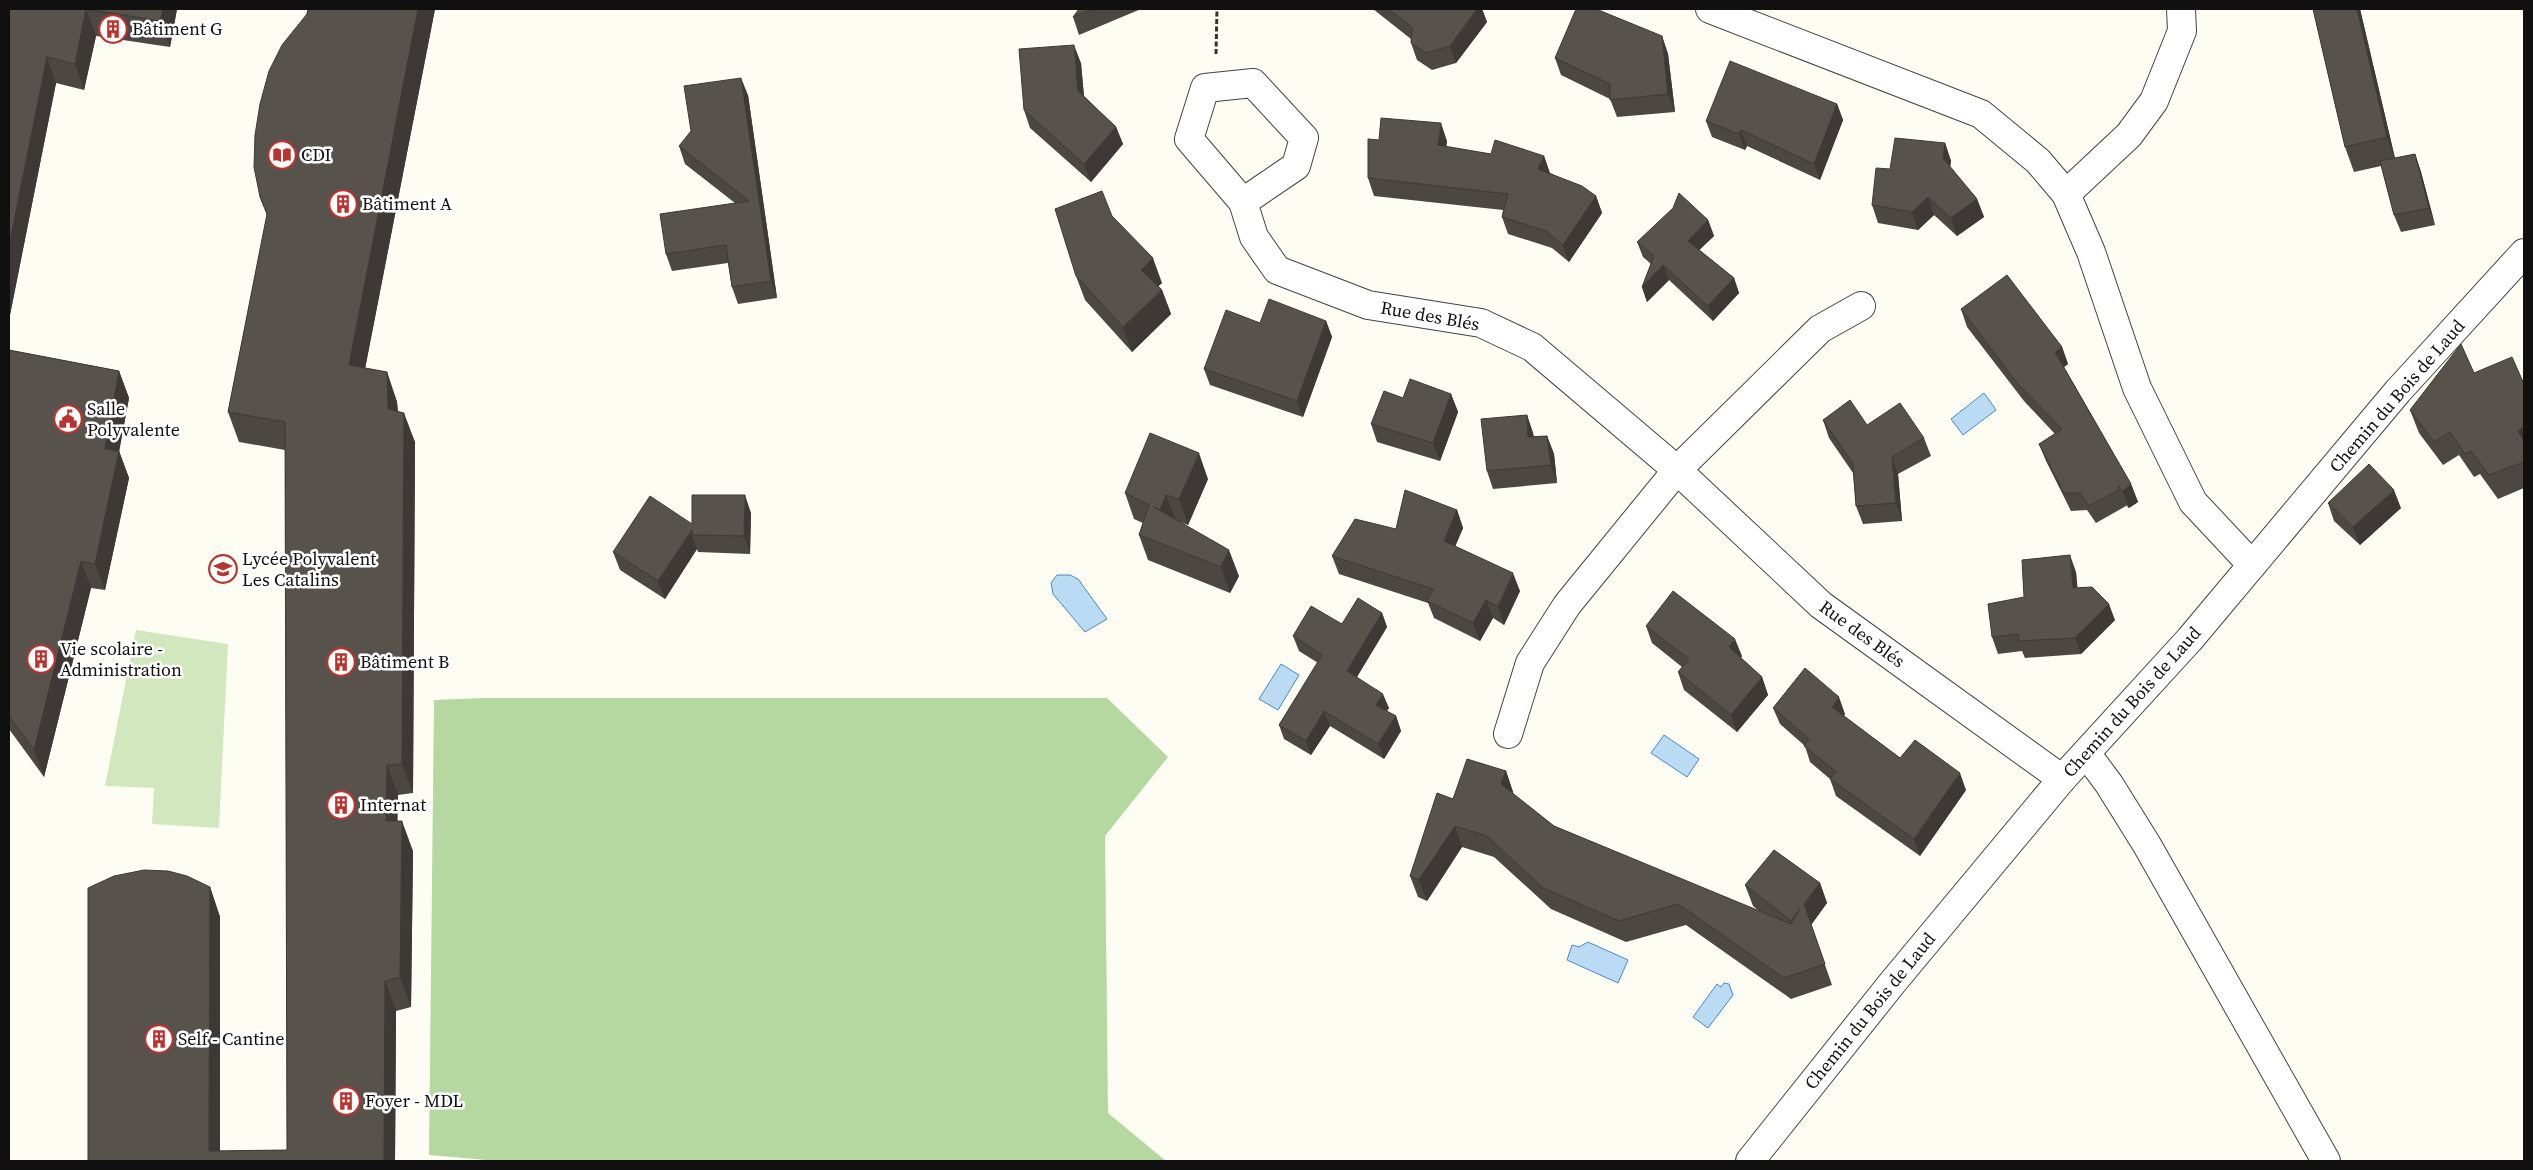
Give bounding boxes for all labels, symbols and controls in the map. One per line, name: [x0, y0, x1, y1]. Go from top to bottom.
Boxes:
building icon: Bâtiment G: [98, 14, 128, 44]
place label: Bâtiment G: [132, 16, 222, 41]
library icon: CDI: [267, 140, 297, 170]
place label: CDI: [301, 142, 331, 167]
building icon: Bâtiment A: [328, 189, 358, 219]
place label: Bâtiment A: [362, 191, 452, 216]
street label: Rue des Blés: [1379, 295, 1482, 337]
street label: Chemin du Bois de Laud: [2323, 314, 2470, 478]
place label: Salle Polyvalente: [87, 396, 180, 442]
public building icon: Salle Polyvalente: [53, 404, 83, 434]
place label: Lycée Polyvalent Les Catalins: [242, 546, 376, 592]
school or university icon: Lycée Polyvalent Les Catalins: [208, 554, 238, 584]
street label: Rue des Blés: [1814, 594, 1910, 673]
street label: Chemin du Bois de Laud: [2057, 621, 2206, 783]
place label: Vie scolaire - Administration: [60, 636, 182, 682]
building icon: Vie scolaire - Administration: [26, 644, 56, 674]
building icon: Bâtiment B: [326, 647, 356, 677]
place label: Bâtiment B: [360, 649, 449, 674]
building icon: Internat: [326, 790, 356, 820]
place label: Internat: [360, 792, 426, 817]
street label: Chemin du Bois de Laud: [1798, 927, 1941, 1094]
building icon: Self - Cantine: [144, 1024, 174, 1054]
place label: Self - Cantine: [178, 1026, 285, 1051]
building icon: Foyer - MDL: [331, 1086, 361, 1116]
place label: Foyer - MDL: [365, 1088, 463, 1113]

